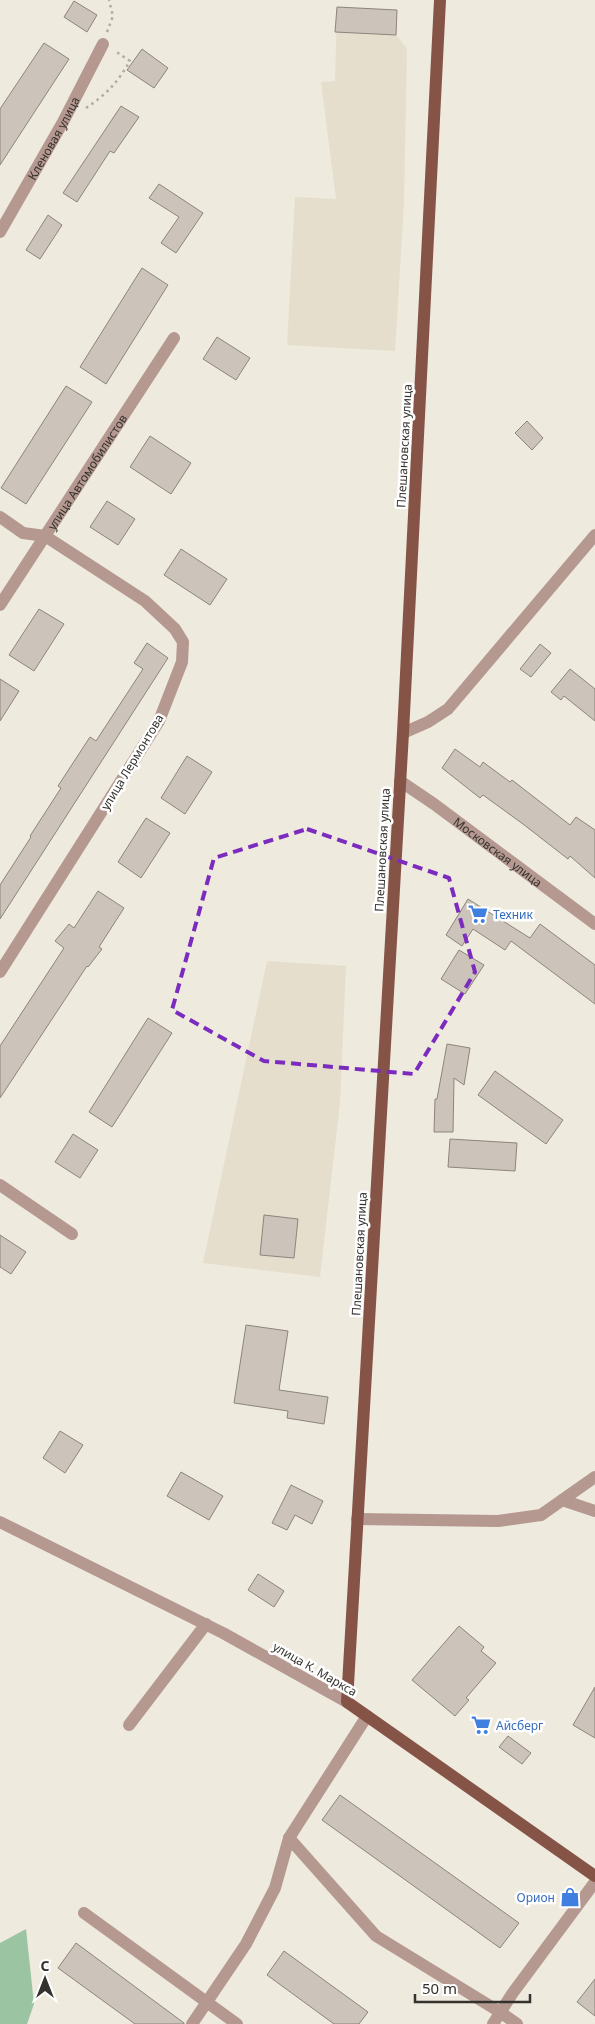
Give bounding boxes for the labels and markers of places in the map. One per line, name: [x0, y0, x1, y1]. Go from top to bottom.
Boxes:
supermarket icon: Техник: [467, 903, 489, 925]
place label: Техник: [493, 906, 534, 923]
supermarket icon: Айсберг: [470, 1714, 492, 1736]
place label: Айсберг: [496, 1717, 543, 1734]
shop icon: Орион: [559, 1886, 581, 1908]
place label: Орион: [517, 1889, 555, 1906]

